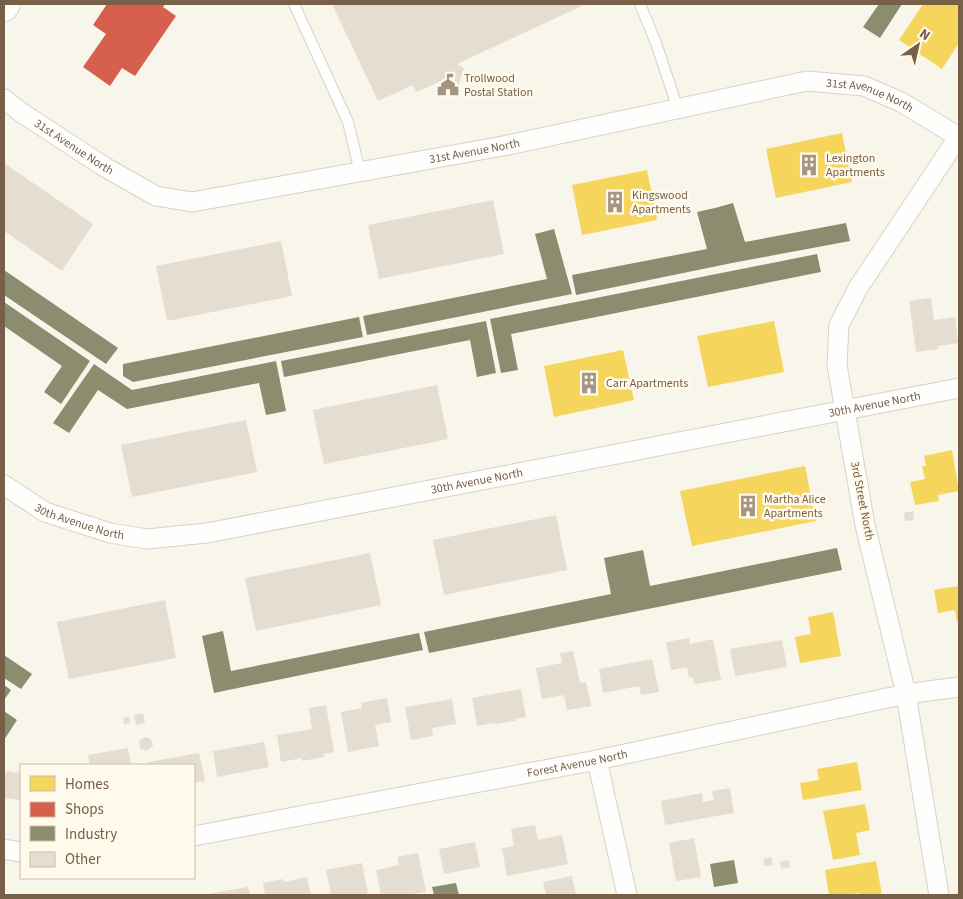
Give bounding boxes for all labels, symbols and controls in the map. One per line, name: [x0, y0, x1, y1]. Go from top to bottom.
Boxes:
north arrow: [893, 20, 943, 70]
text: N: [915, 24, 934, 46]
place label: Trollwood Postal Station: [464, 70, 533, 101]
public building icon: Trollwood Postal Station: [435, 72, 461, 98]
street label: 31st Avenue North: [825, 74, 917, 116]
street label: 31st Avenue North: [31, 115, 117, 179]
street label: 31st Avenue North: [428, 134, 521, 168]
place label: Lexington Apartments: [826, 150, 885, 181]
building icon: Lexington Apartments: [796, 152, 822, 178]
place label: Kingswood Apartments: [632, 187, 691, 218]
building icon: Kingswood Apartments: [602, 189, 628, 215]
building icon: Carr Apartments: [576, 370, 602, 396]
place label: Carr Apartments: [606, 375, 688, 392]
street label: 30th Avenue North: [827, 387, 922, 421]
street label: 3rd Street North: [846, 460, 878, 542]
street label: 30th Avenue North: [429, 464, 524, 498]
place label: Martha Alice Apartments: [764, 491, 826, 522]
building icon: Martha Alice Apartments: [735, 493, 761, 519]
street label: 30th Avenue North: [31, 499, 125, 544]
street label: Forest Avenue North: [526, 745, 629, 782]
legend: [20, 764, 195, 879]
text: Homes: [65, 774, 109, 795]
text: Shops: [65, 799, 104, 820]
text: Industry: [65, 824, 117, 845]
text: Other: [65, 849, 102, 870]

